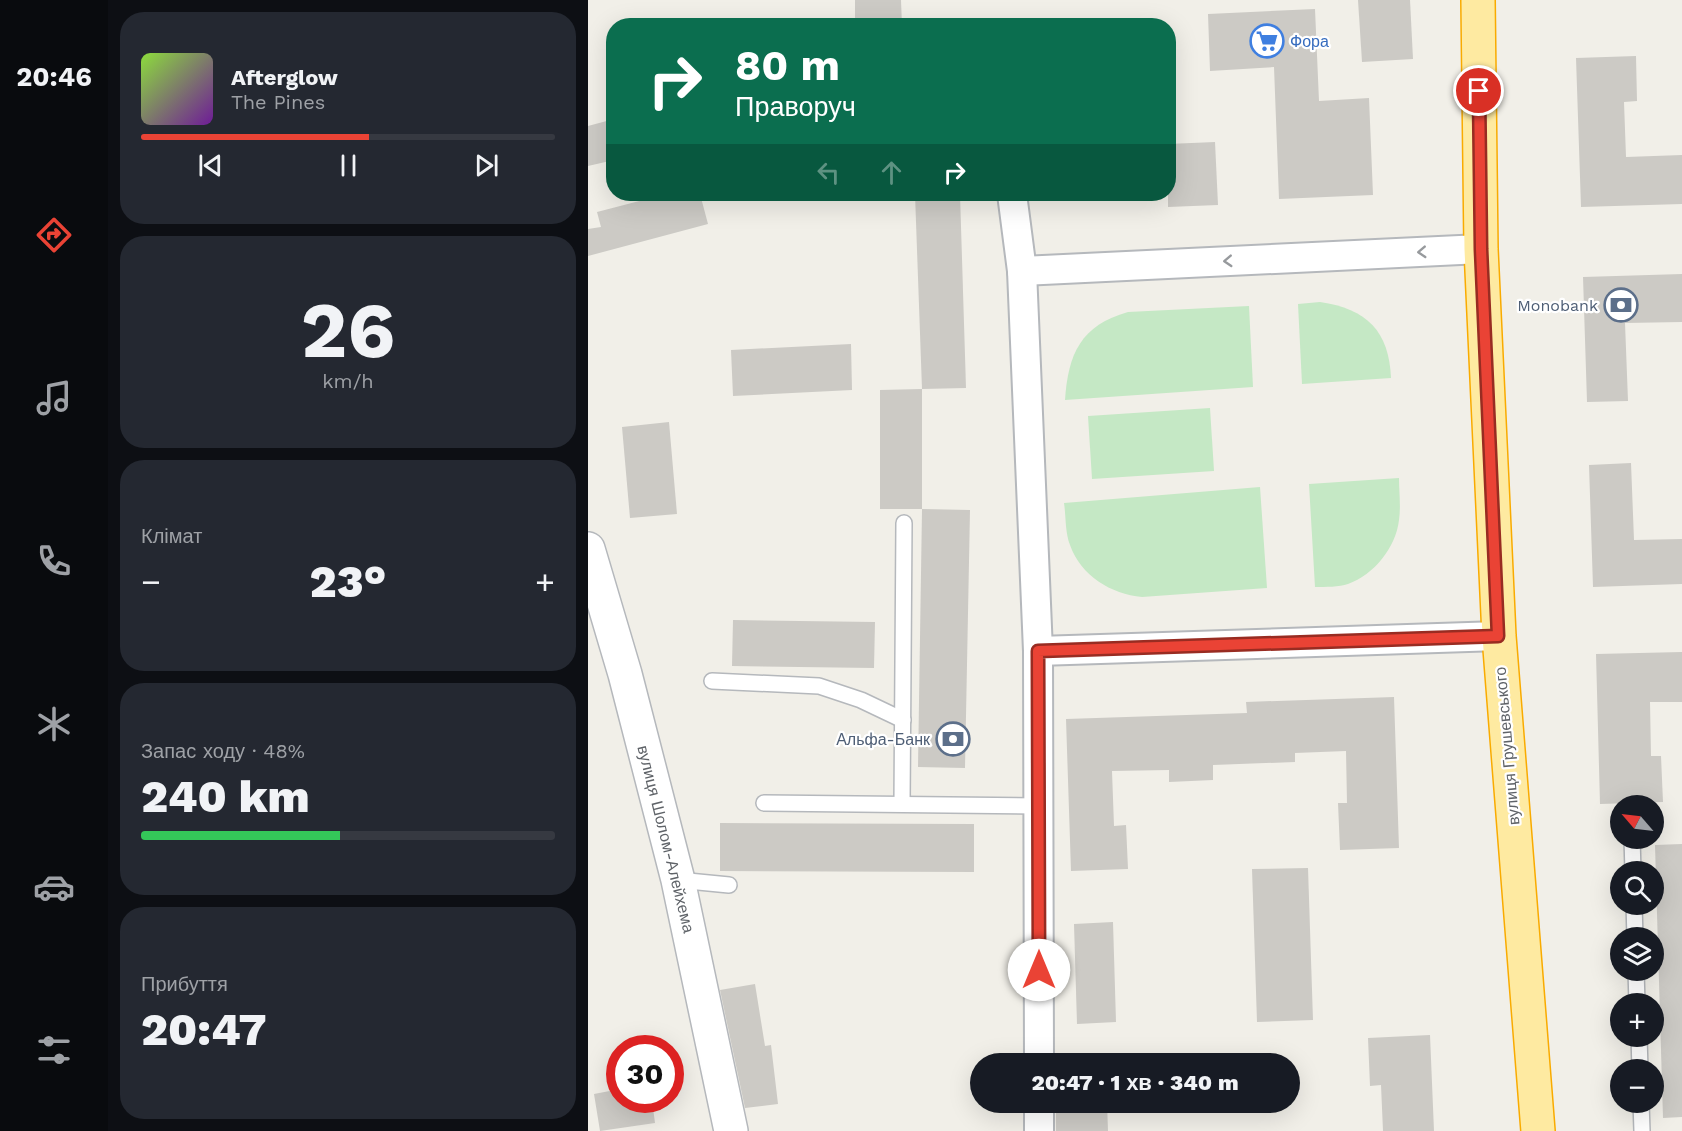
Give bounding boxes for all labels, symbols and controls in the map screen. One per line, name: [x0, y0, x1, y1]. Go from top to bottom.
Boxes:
supermarket icon: Фора: [1249, 23, 1285, 59]
place label: Фора: [1290, 32, 1329, 51]
text: 80 m: [735, 41, 840, 90]
icon: right: [636, 42, 714, 120]
text: 20:46: [16, 61, 92, 93]
text: Afterglow: [231, 65, 338, 90]
pin: [1453, 65, 1504, 116]
icon: arrive: [1462, 74, 1495, 107]
text: The Pines: [231, 90, 325, 114]
text: Праворуч: [735, 91, 856, 123]
icon: previous: [194, 149, 227, 182]
icon: pause: [332, 149, 365, 182]
icon: next: [470, 149, 503, 182]
icon: left: [812, 156, 845, 189]
icon: ahead: [875, 156, 908, 189]
icon: right: [938, 156, 971, 189]
icon: directions: [33, 214, 75, 256]
one-way arrow: [1418, 245, 1427, 258]
one-way arrow: [1223, 255, 1232, 268]
text: 26: [301, 284, 395, 376]
bank icon: Monobank: [1603, 287, 1639, 323]
place label: Monobank: [1517, 296, 1598, 315]
text: km/h: [322, 369, 374, 393]
icon: music: [33, 377, 75, 419]
text: Клімат: [141, 524, 202, 548]
icon: phone: [33, 540, 75, 582]
text: 23°: [310, 555, 386, 608]
text: −: [141, 562, 161, 601]
text: +: [535, 562, 555, 601]
street label: вулиця Грушевського: [1491, 666, 1523, 826]
icon: climate: [33, 703, 75, 745]
bank icon: Альфа-Банк: [935, 721, 971, 757]
place label: Альфа-Банк: [836, 730, 931, 749]
text: Запас ходу · 48%: [141, 739, 305, 763]
street label: вулиця Шолом-Алейхема: [633, 743, 699, 935]
text: 240 km: [141, 770, 310, 823]
north arrow: [1610, 795, 1664, 849]
map controls: [1610, 795, 1664, 1113]
button: search: [1610, 861, 1664, 915]
icon: car: [33, 866, 75, 908]
button: layers: [1610, 927, 1664, 981]
position arrow: [1007, 938, 1071, 1002]
text: Прибуття: [141, 972, 228, 996]
button: +: [1610, 993, 1664, 1047]
text: 20:47: [141, 1003, 267, 1056]
icon: filters: [33, 1029, 75, 1071]
speed limit sign: 30: [606, 1035, 684, 1113]
button: −: [1610, 1059, 1664, 1113]
text: 20:47 · 1 хв · 340 m: [1031, 1070, 1239, 1095]

